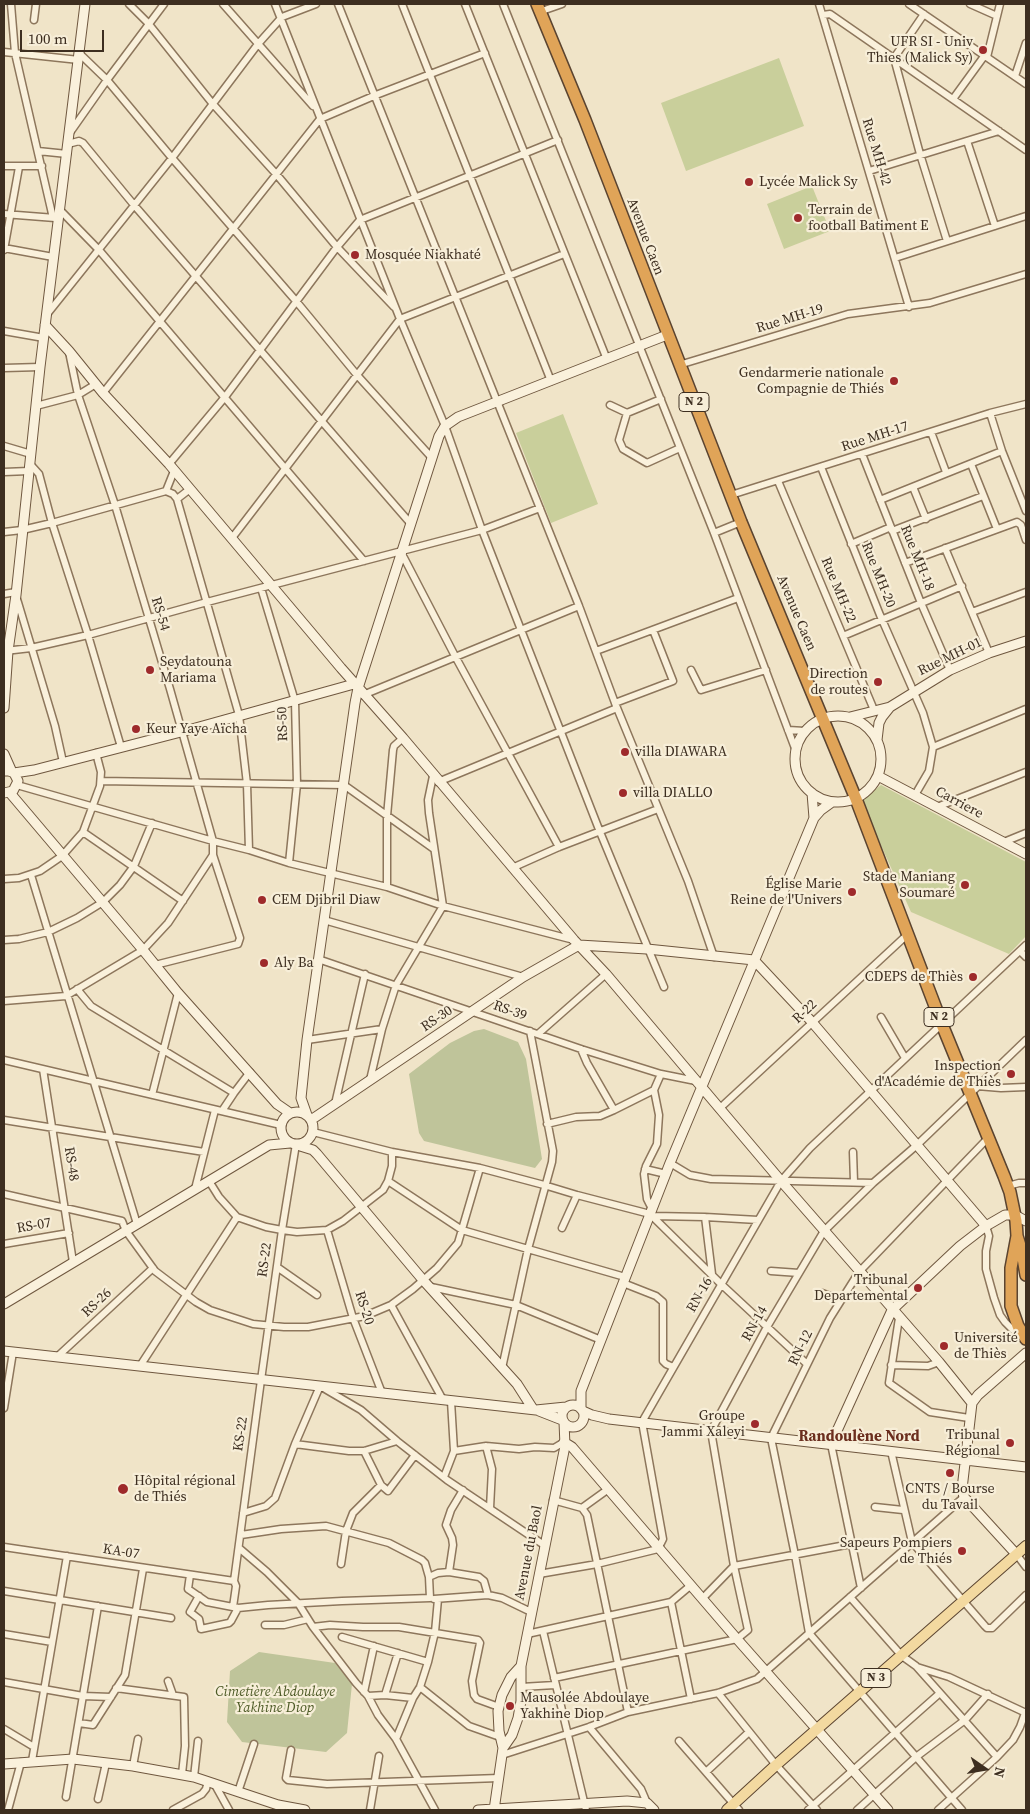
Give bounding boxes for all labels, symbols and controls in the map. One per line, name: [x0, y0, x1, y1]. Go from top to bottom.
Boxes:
scale bar: [22, 20, 106, 52]
text: 100 m: [28, 28, 68, 49]
place label: UFR SI - Univ Thies (Malick Sy): [867, 34, 973, 66]
marker: UFR SI - Univ Thies (Malick Sy): [977, 44, 989, 56]
street label: Rue MH-42: [858, 116, 894, 188]
place label: Lycée Malick Sy: [759, 174, 858, 190]
marker: Lycée Malick Sy: [743, 176, 755, 188]
street label: Avenue Caen: [623, 196, 667, 278]
place label: Terrain de football Batiment E: [808, 202, 928, 234]
marker: Terrain de football Batiment E: [792, 212, 804, 224]
place label: Mosquée Niakhaté: [365, 247, 481, 263]
marker: Mosquée Niakhaté: [349, 249, 361, 261]
street label: Rue MH-19: [754, 301, 826, 337]
place label: Gendarmerie nationale Compagnie de Thiés: [739, 365, 884, 398]
marker: Gendarmerie nationale Compagnie de Thiés: [888, 375, 900, 387]
road number: N 2: [679, 392, 709, 412]
street label: Rue MH-17: [839, 418, 911, 456]
street label: Rue MH-18: [896, 523, 938, 593]
street label: Rue MH-20: [857, 540, 899, 610]
street label: Rue MH-22: [817, 555, 859, 625]
street label: Avenue Caen: [772, 573, 820, 653]
street label: RS-54: [147, 595, 173, 633]
street label: Rue MH-01: [915, 634, 985, 680]
place label: Seydatouna Mariama: [160, 654, 232, 686]
marker: Seydatouna Mariama: [144, 664, 156, 676]
place label: Direction de routes: [809, 666, 868, 699]
marker: Direction de routes: [872, 676, 884, 688]
street label: RS-50: [274, 706, 292, 742]
place label: Keur Yaye Aïcha: [146, 721, 247, 737]
marker: Keur Yaye Aïcha: [130, 723, 142, 735]
place label: villa DIAWARA: [635, 744, 727, 760]
marker: villa DIAWARA: [619, 746, 631, 758]
street label: Carriere: [932, 783, 986, 823]
place label: villa DIALLO: [633, 785, 713, 801]
marker: villa DIALLO: [617, 787, 629, 799]
place label: Stade Maniang Soumaré: [863, 869, 955, 902]
place label: Église Marie Reine de l'Univers: [730, 876, 842, 909]
marker: Stade Maniang Soumaré: [959, 879, 971, 891]
marker: Église Marie Reine de l'Univers: [846, 886, 858, 898]
place label: CEM Djibril Diaw: [272, 892, 380, 908]
marker: CEM Djibril Diaw: [256, 894, 268, 906]
place label: Aly Ba: [274, 955, 314, 971]
marker: Aly Ba: [258, 957, 270, 969]
place label: CDEPS de Thiès: [865, 969, 963, 985]
marker: CDEPS de Thiès: [967, 971, 979, 983]
street label: RS-39: [491, 997, 529, 1025]
street label: R-22: [789, 997, 821, 1027]
street label: RS-30: [418, 1002, 456, 1036]
road number: N 2: [924, 1008, 954, 1026]
place label: Inspection d'Académie de Thiès: [874, 1058, 1001, 1090]
marker: Inspection d'Académie de Thiès: [1005, 1068, 1017, 1080]
street label: RS-48: [60, 1146, 82, 1182]
street label: RS-07: [15, 1215, 53, 1237]
street label: RS-22: [254, 1242, 276, 1278]
place label: Tribunal Departemental: [814, 1272, 908, 1304]
street label: RN-16: [683, 1274, 717, 1316]
marker: Tribunal Departemental: [912, 1282, 924, 1294]
street label: RS-26: [79, 1285, 115, 1321]
street label: RS-20: [351, 1289, 377, 1327]
street label: RN-14: [738, 1303, 772, 1345]
street label: RN-12: [785, 1327, 817, 1369]
place label: Université de Thiès: [954, 1330, 1018, 1362]
marker: Université de Thiès: [938, 1340, 950, 1352]
place label: Groupe Jammi Xaleyi: [662, 1408, 745, 1440]
street label: KS-22: [230, 1416, 252, 1452]
marker: Groupe Jammi Xaleyi: [749, 1418, 761, 1430]
place label: Tribunal Régional: [945, 1427, 1000, 1460]
district label: Randoulène Nord: [798, 1428, 920, 1446]
marker: Tribunal Régional: [1004, 1437, 1016, 1449]
marker: CNTS / Bourse du Tavail: [944, 1467, 956, 1479]
place label: Hôpital régional de Thiés: [134, 1473, 236, 1505]
place label: CNTS / Bourse du Tavail: [905, 1481, 995, 1514]
marker: Hôpital régional de Thiés: [116, 1482, 130, 1496]
street label: Avenue du Baol: [512, 1504, 546, 1602]
place label: Sapeurs Pompiers de Thiés: [840, 1535, 952, 1568]
street label: KA-07: [102, 1541, 140, 1563]
marker: Sapeurs Pompiers de Thiés: [956, 1545, 968, 1557]
road number: N 3: [861, 1669, 891, 1688]
park label: Cimetière Abdoulaye Yakhine Diop: [215, 1684, 335, 1716]
place label: Mausolée Abdoulaye Yakhine Diop: [520, 1690, 649, 1722]
marker: Mausolée Abdoulaye Yakhine Diop: [504, 1700, 516, 1712]
north arrow: [960, 1744, 1010, 1794]
text: N: [989, 1765, 1011, 1780]

